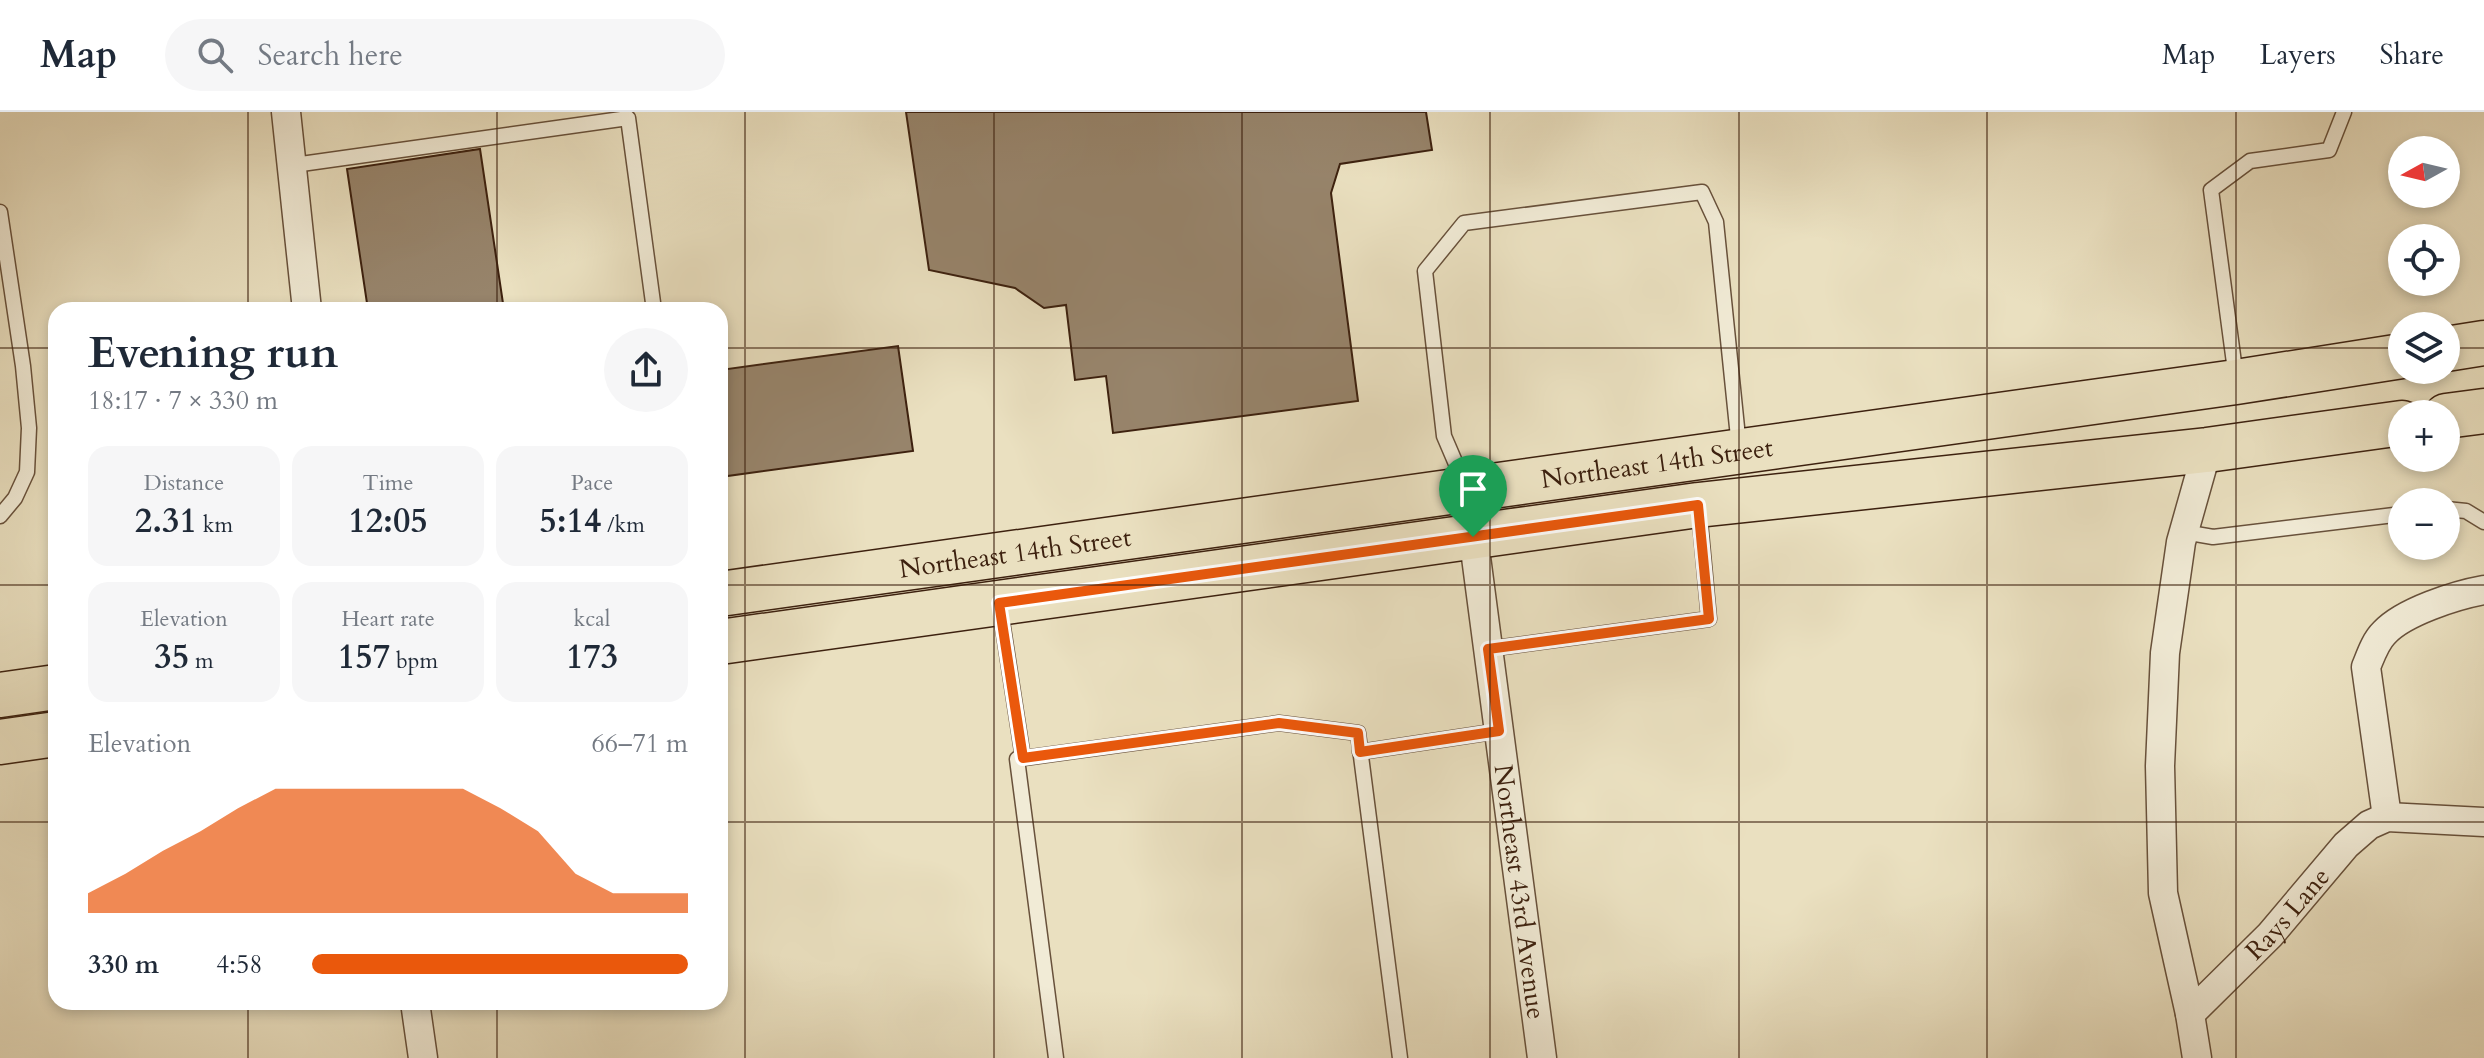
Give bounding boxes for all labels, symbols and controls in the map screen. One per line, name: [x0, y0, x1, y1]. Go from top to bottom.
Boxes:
search box: [165, 19, 725, 91]
text: Map: [40, 29, 117, 81]
icon: search: [193, 33, 237, 77]
text: Search here: [257, 35, 403, 76]
text: Map: [2162, 36, 2215, 74]
text: Layers: [2259, 36, 2336, 74]
text: Share: [2380, 36, 2444, 74]
north arrow: [2388, 136, 2460, 208]
map controls: [2388, 136, 2460, 560]
button: locate: [2388, 224, 2460, 296]
button: layers: [2388, 312, 2460, 384]
text: Evening run: [88, 323, 338, 383]
button: share: [604, 328, 688, 412]
text: 18:17 · 7 × 330 m: [88, 383, 278, 418]
button: +: [2388, 400, 2460, 472]
street label: Northeast 14th Street: [1539, 430, 1775, 497]
pin: [1439, 455, 1507, 537]
icon: arrive: [1451, 467, 1495, 511]
text: Distance: [144, 468, 224, 498]
text: Time: [363, 468, 413, 498]
text: Pace: [571, 468, 613, 498]
button: −: [2388, 488, 2460, 560]
text: 2.31: [135, 498, 197, 544]
text: 12:05: [348, 498, 428, 544]
text: 5:14: [539, 498, 601, 544]
text: km: [197, 510, 233, 540]
text: /km: [601, 510, 645, 540]
street label: Northeast 14th Street: [897, 520, 1133, 587]
text: Elevation: [140, 604, 228, 634]
text: Heart rate: [341, 604, 435, 634]
text: kcal: [574, 604, 610, 634]
text: 35: [154, 634, 189, 680]
text: 157: [338, 634, 390, 680]
text: 173: [566, 634, 618, 680]
text: m: [189, 646, 214, 676]
text: bpm: [390, 646, 438, 676]
text: Elevation: [88, 726, 191, 761]
text: 66–71 m: [591, 726, 688, 761]
street label: Northeast 43rd Avenue: [1486, 762, 1554, 1021]
street label: Rays Lane: [2238, 860, 2338, 968]
text: 330 m: [88, 947, 159, 982]
text: 4:58: [216, 947, 263, 982]

